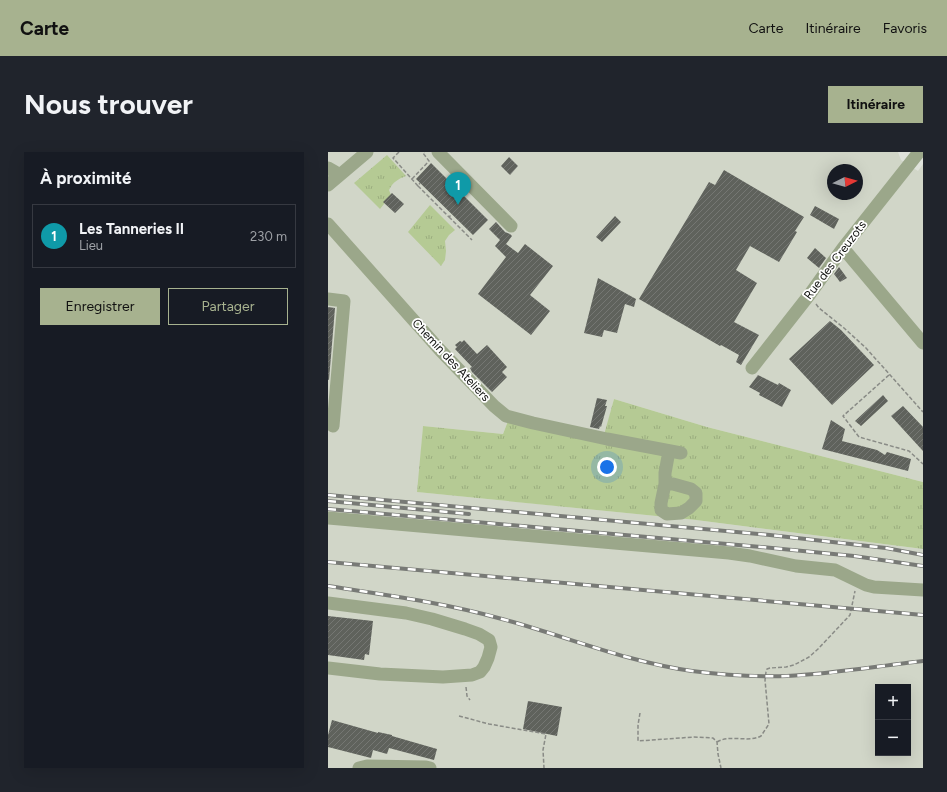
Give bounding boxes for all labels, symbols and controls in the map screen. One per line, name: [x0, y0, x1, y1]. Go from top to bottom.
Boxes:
text: Carte: [20, 17, 69, 40]
text: Carte: [749, 20, 783, 37]
text: Itinéraire: [805, 20, 861, 37]
text: Favoris: [883, 20, 927, 37]
button: Itinéraire: [828, 86, 923, 123]
text: Nous trouver: [24, 87, 193, 121]
north arrow: [827, 164, 863, 200]
text: À proximité: [40, 168, 131, 188]
pin: 1: [445, 172, 471, 205]
street label: Rue des Creuzots: [801, 218, 869, 302]
text: Les Tanneries II: [79, 220, 184, 238]
text: 1: [51, 229, 57, 244]
text: 230 m: [250, 229, 287, 244]
text: Lieu: [79, 238, 103, 253]
button: Enregistrer: [40, 288, 160, 325]
button: Partager: [168, 288, 288, 325]
street label: Chemin des Ateliers: [409, 316, 493, 404]
your location: [597, 457, 617, 477]
map controls: [875, 684, 911, 756]
button: +: [875, 684, 911, 720]
button: −: [875, 720, 911, 756]

